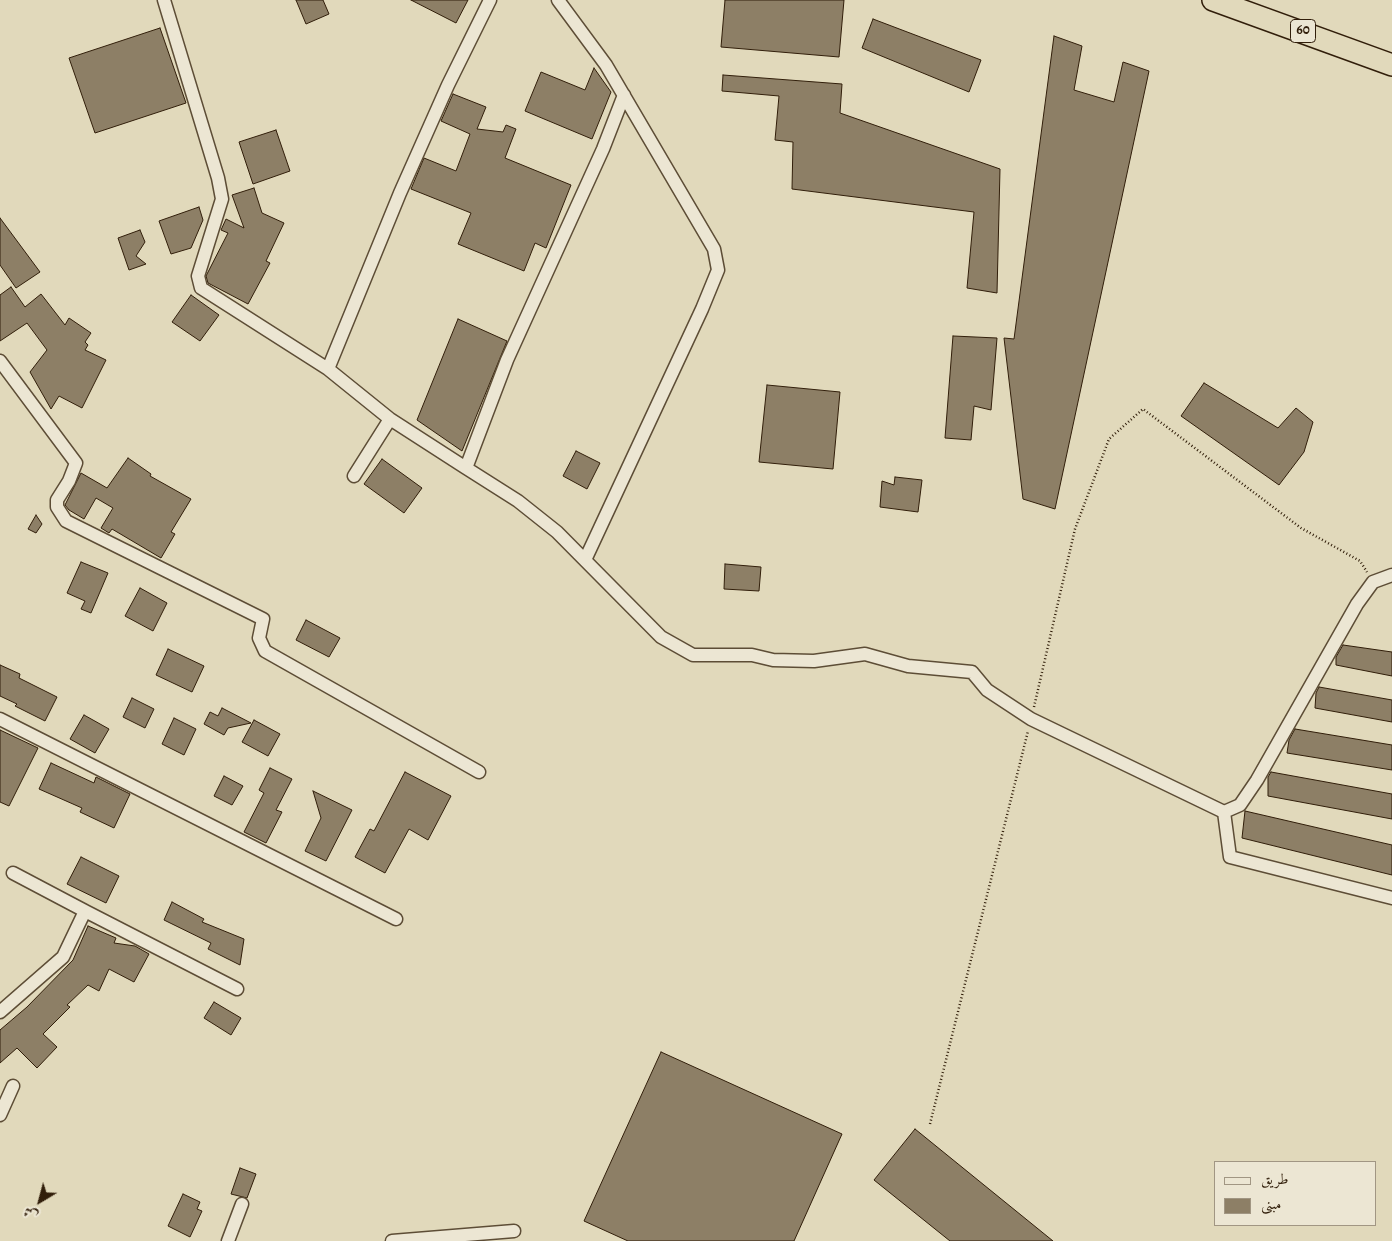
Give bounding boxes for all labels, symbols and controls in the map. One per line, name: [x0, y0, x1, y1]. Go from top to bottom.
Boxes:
road number: 60: [1290, 20, 1316, 42]
legend: [1214, 1161, 1377, 1226]
text: طريق: [1261, 1169, 1288, 1189]
north arrow: [15, 1176, 65, 1226]
text: مبنى: [1261, 1194, 1281, 1214]
text: ش: [19, 1202, 42, 1225]

